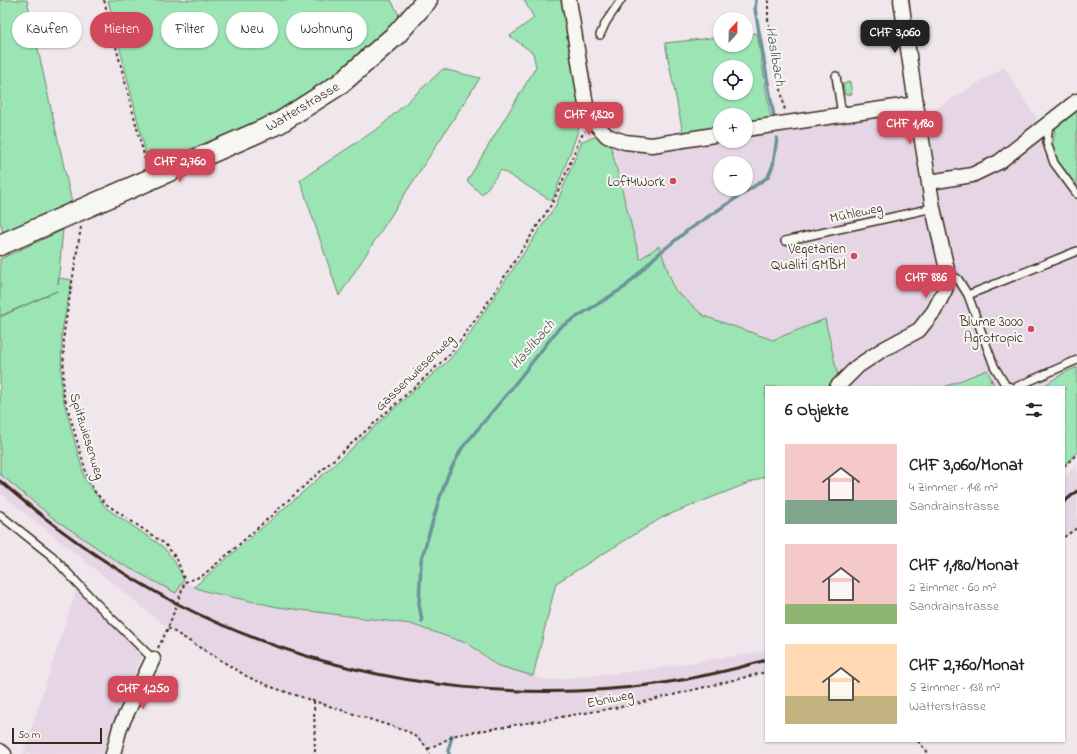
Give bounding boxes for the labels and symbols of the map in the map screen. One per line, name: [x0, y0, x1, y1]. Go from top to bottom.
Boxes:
north arrow: [713, 12, 753, 52]
pin: CHF 3,060: [849, 20, 941, 54]
water label: Haslibach: [759, 25, 791, 88]
street label: Watterstrasse: [262, 77, 344, 138]
pin: CHF 1,820: [543, 102, 635, 136]
pin: CHF 1,180: [864, 111, 956, 145]
pin: CHF 2,760: [134, 149, 226, 183]
place label: Loft4Work: [608, 172, 666, 193]
marker: Loft4Work: [668, 176, 678, 186]
street label: Mühleweg: [828, 198, 885, 230]
place label: Vegetarien Qualiti GMBH: [771, 239, 846, 276]
marker: Vegetarien Qualiti GMBH: [849, 251, 859, 261]
pin: CHF 886: [889, 265, 963, 299]
place label: Blume 3000 Agrotropic: [959, 312, 1024, 350]
water label: Haslibach: [505, 314, 561, 374]
marker: Blume 3000 Agrotropic: [1026, 324, 1036, 334]
street label: Gassenwiesenweg: [370, 329, 460, 417]
street label: Spitzwiesenweg: [62, 390, 110, 483]
pin: CHF 1,250: [97, 676, 189, 710]
street label: Ebniweg: [585, 685, 636, 715]
scale bar: [12, 726, 102, 745]

